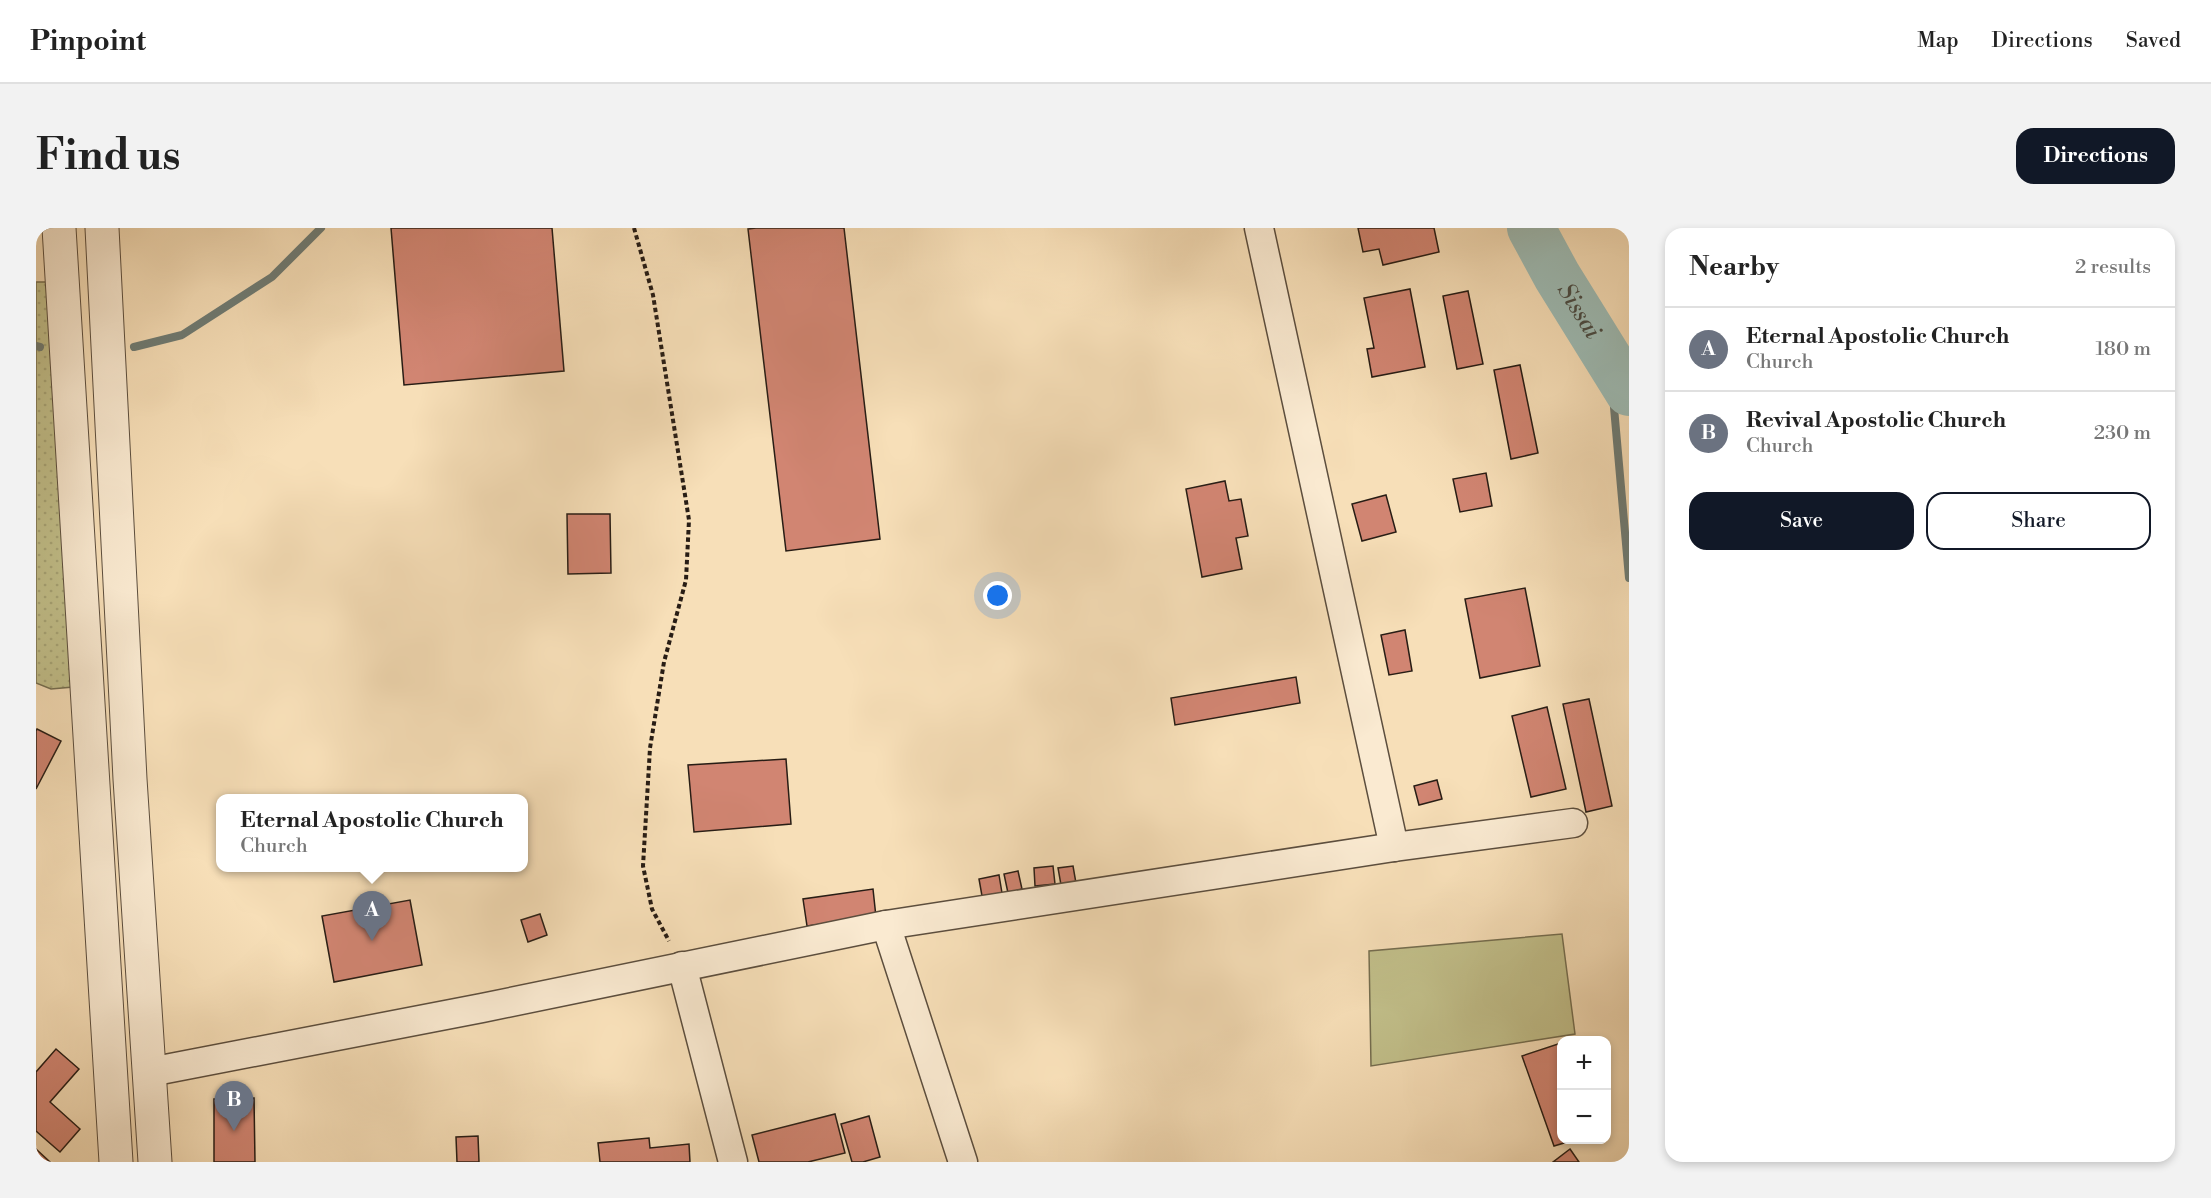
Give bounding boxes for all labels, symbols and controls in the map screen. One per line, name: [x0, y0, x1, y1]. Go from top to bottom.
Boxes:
text: Pinpoint: [30, 24, 146, 59]
text: Map: [1917, 28, 1959, 54]
text: Directions: [1992, 28, 2093, 54]
text: Saved: [2126, 28, 2181, 54]
button: Directions: [2016, 128, 2175, 184]
text: Find us: [36, 130, 180, 183]
text: Nearby: [1689, 251, 1779, 283]
text: 2 results: [2075, 255, 2151, 280]
water label: Sissai: [1550, 278, 1608, 345]
text: Eternal Apostolic Church: [1746, 323, 2009, 350]
text: A: [1701, 337, 1716, 362]
text: 180 m: [2096, 337, 2151, 362]
text: Church: [1746, 350, 1813, 375]
text: Revival Apostolic Church: [1746, 407, 2006, 434]
text: B: [1701, 421, 1716, 446]
text: 230 m: [2094, 421, 2151, 446]
text: Church: [1746, 434, 1813, 459]
button: Save: [1689, 492, 1914, 550]
button: Share: [1926, 492, 2151, 550]
your location: [983, 581, 1012, 610]
popup: [216, 794, 528, 872]
text: Eternal Apostolic Church: [240, 807, 504, 834]
text: Church: [240, 834, 308, 859]
pin: A: [352, 892, 392, 941]
map controls: [1557, 1036, 1611, 1144]
button: +: [1557, 1036, 1611, 1090]
pin: B: [214, 1082, 254, 1131]
button: −: [1557, 1090, 1611, 1144]

